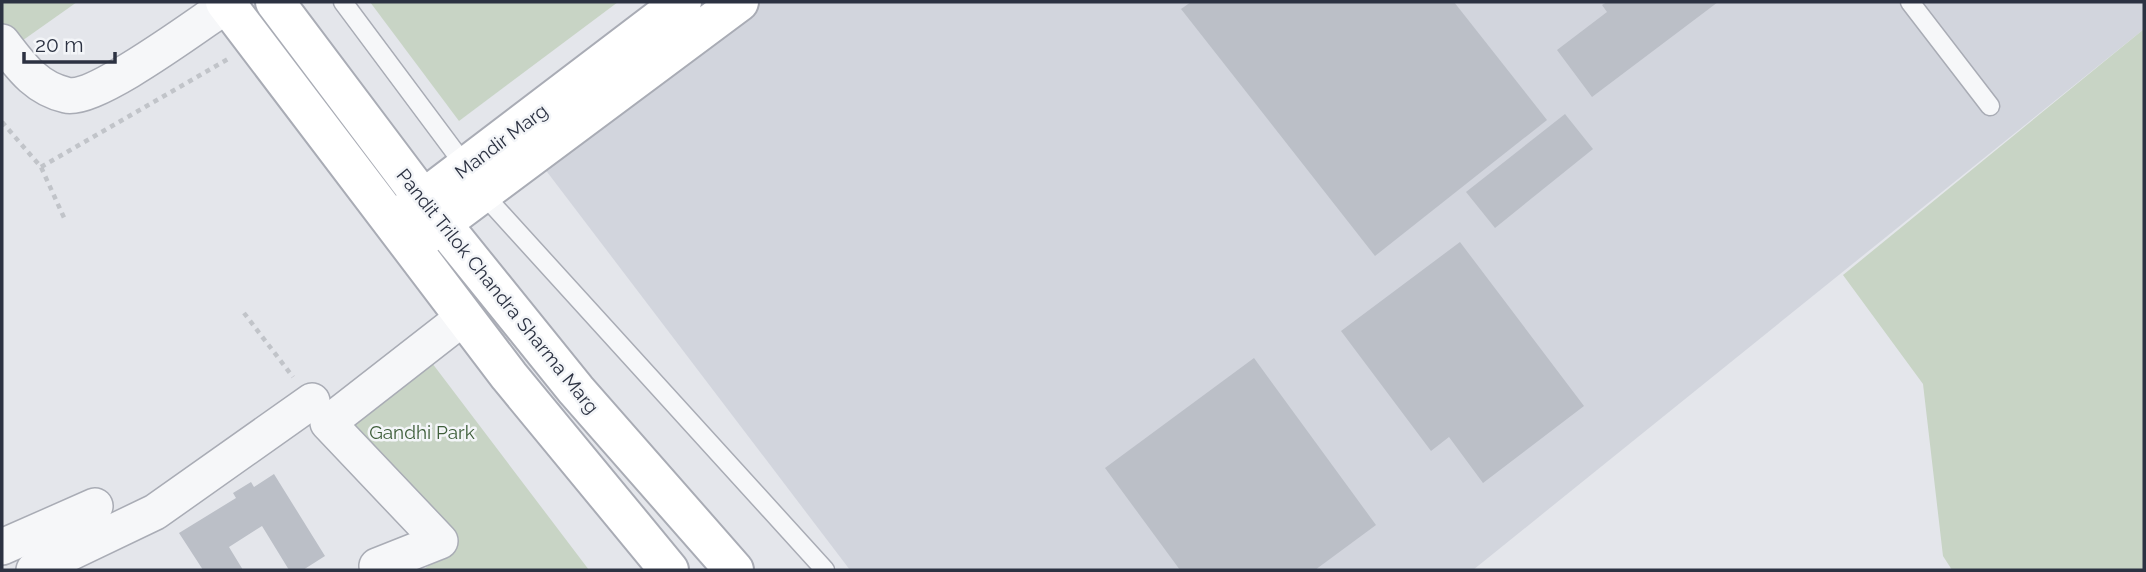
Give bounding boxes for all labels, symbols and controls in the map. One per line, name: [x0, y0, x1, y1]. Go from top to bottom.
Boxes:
scale bar: [24, 21, 116, 65]
text: 20 m: [35, 32, 83, 57]
street label: Mandir Marg: [450, 99, 552, 183]
street label: Pandit Trilok Chandra Sharma Marg: [392, 164, 604, 418]
park label: Gandhi Park: [369, 421, 475, 443]

